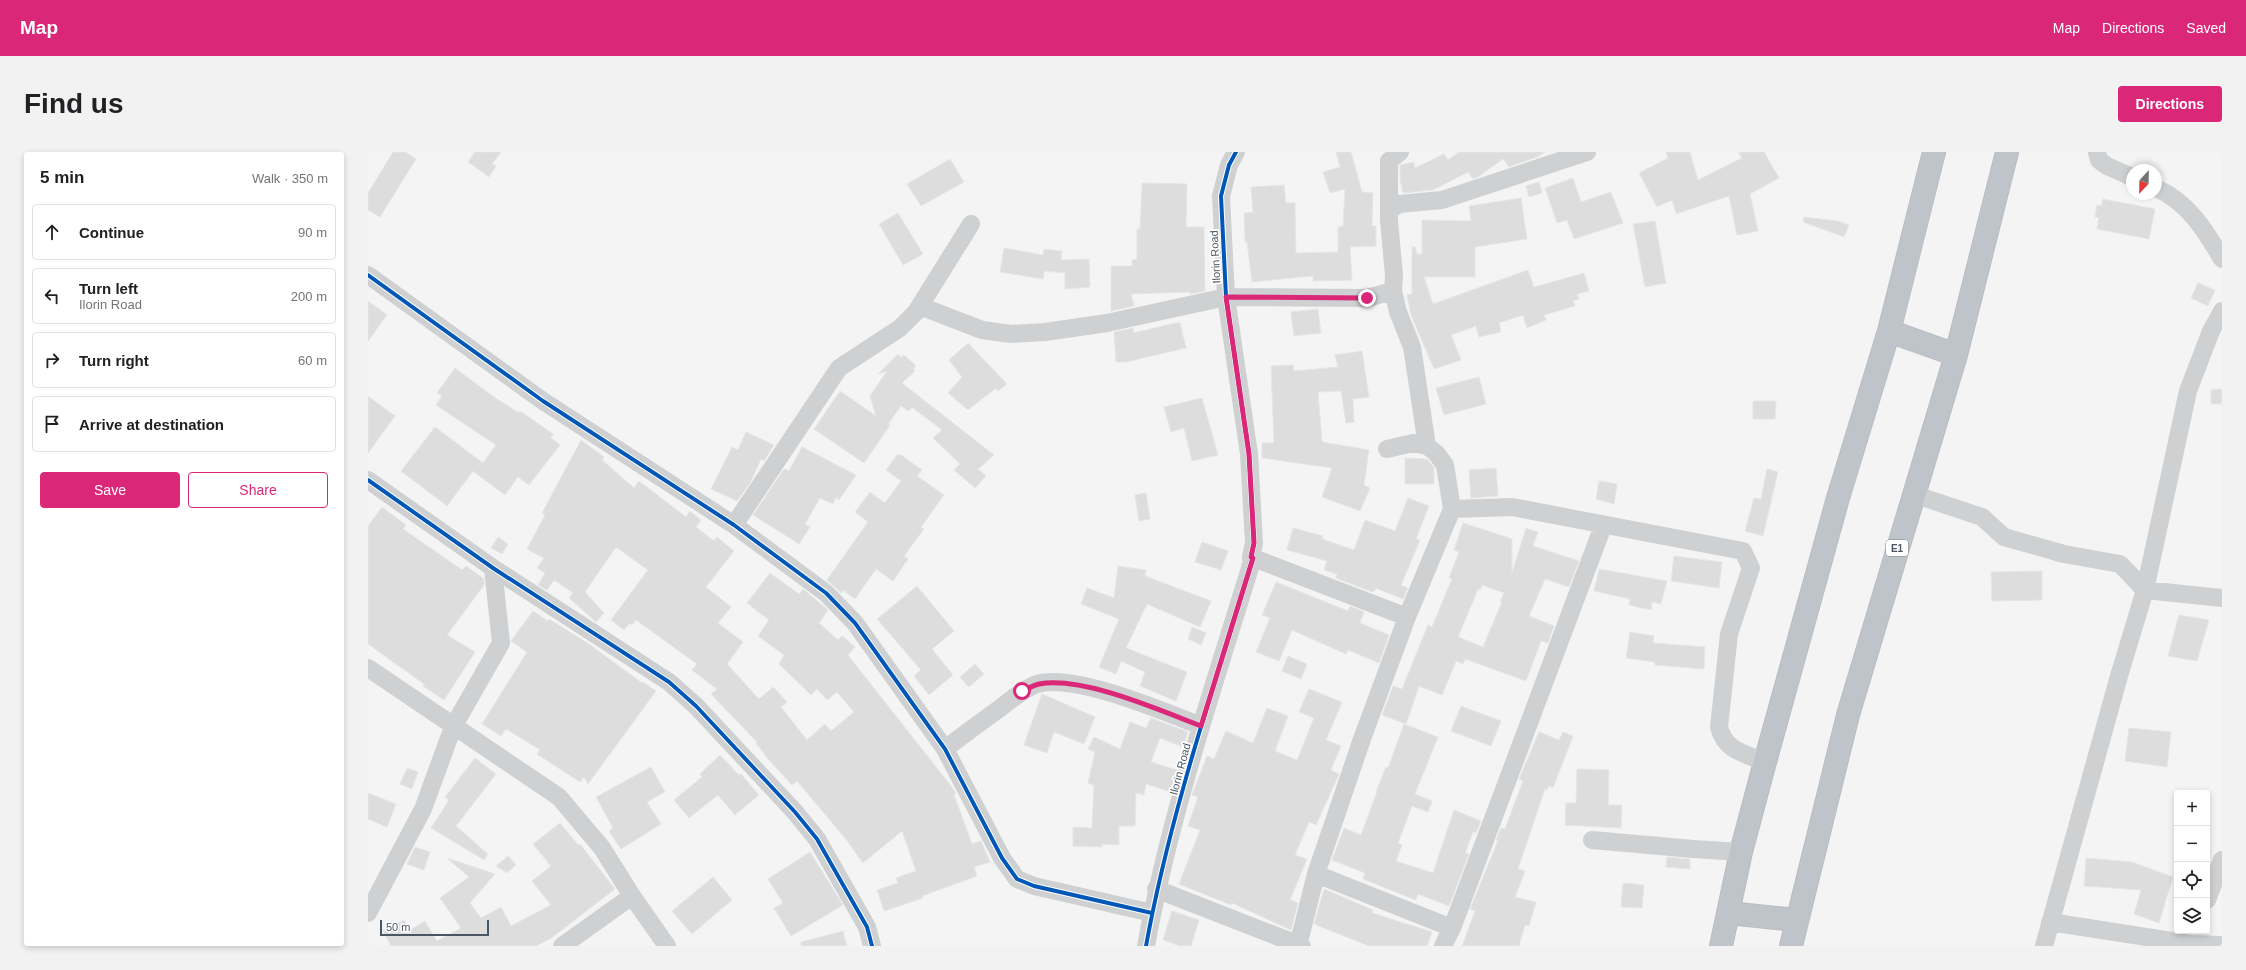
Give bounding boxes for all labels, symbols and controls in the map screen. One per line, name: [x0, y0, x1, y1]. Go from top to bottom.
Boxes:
text: Map: [20, 17, 58, 38]
text: Map: [2053, 20, 2080, 36]
text: Directions: [2102, 20, 2164, 36]
text: Saved: [2186, 20, 2226, 36]
button: Directions: [2118, 86, 2222, 122]
text: Find us: [24, 88, 124, 119]
north arrow: [2126, 164, 2162, 200]
text: 5 min: [40, 168, 84, 187]
text: Walk · 350 m: [252, 171, 328, 186]
icon: ahead: [41, 221, 63, 243]
text: Continue: [79, 224, 144, 241]
text: 90 m: [298, 225, 327, 240]
street label: Ilorin Road: [1208, 230, 1222, 284]
text: Turn left: [79, 280, 138, 297]
icon: left: [41, 285, 63, 307]
text: 200 m: [291, 289, 327, 304]
route end: [1358, 289, 1376, 307]
text: Ilorin Road: [79, 297, 142, 312]
icon: right: [41, 349, 63, 371]
text: Turn right: [79, 352, 149, 369]
text: 60 m: [298, 353, 327, 368]
icon: arrive: [41, 413, 63, 435]
text: Arrive at destination: [79, 416, 224, 433]
button: Save: [40, 472, 180, 508]
button: Share: [188, 472, 328, 508]
road number: E1: [1886, 540, 1908, 556]
route start: [1013, 682, 1031, 700]
street label: Ilorin Road: [1167, 742, 1193, 796]
map controls: [2174, 790, 2210, 934]
button: +: [2174, 790, 2210, 826]
button: −: [2174, 826, 2210, 862]
button: locate: [2174, 862, 2210, 898]
button: layers: [2174, 898, 2210, 934]
scale bar: [380, 918, 489, 937]
text: 50 m: [386, 921, 410, 933]

